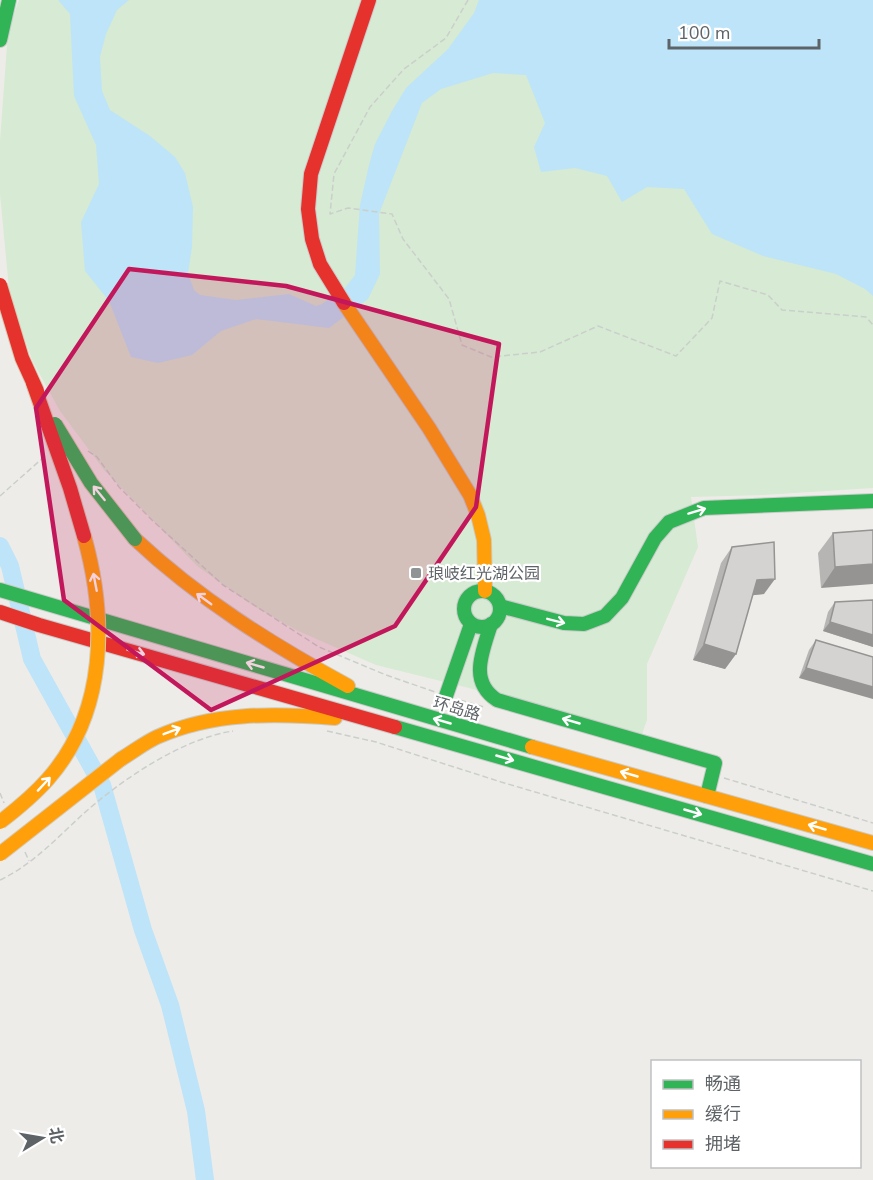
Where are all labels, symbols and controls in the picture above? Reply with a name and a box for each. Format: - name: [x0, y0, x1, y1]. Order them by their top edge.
- scale bar: [669, 12, 819, 50]
- text: 100 m: [678, 21, 730, 45]
- one-way arrow: [92, 485, 105, 501]
- one-way arrow: [687, 505, 706, 516]
- place label: 琅岐红光湖公园: [428, 563, 540, 585]
- marker: 琅岐红光湖公园: [409, 566, 423, 580]
- one-way arrow: [89, 573, 100, 593]
- one-way arrow: [196, 593, 212, 605]
- one-way arrow: [546, 616, 565, 628]
- one-way arrow: [126, 647, 145, 659]
- one-way arrow: [246, 659, 265, 670]
- street label: 环岛路: [431, 692, 483, 726]
- one-way arrow: [433, 714, 452, 726]
- one-way arrow: [562, 715, 581, 726]
- one-way arrow: [162, 725, 181, 736]
- one-way arrow: [495, 753, 514, 764]
- one-way arrow: [620, 768, 639, 779]
- one-way arrow: [37, 777, 51, 792]
- one-way arrow: [683, 807, 702, 818]
- one-way arrow: [808, 821, 827, 833]
- legend: [651, 1060, 861, 1168]
- text: 畅通: [705, 1072, 741, 1096]
- text: 缓行: [705, 1102, 741, 1126]
- north arrow: [12, 1108, 72, 1168]
- text: 北: [43, 1125, 68, 1145]
- text: 拥堵: [705, 1132, 741, 1156]

